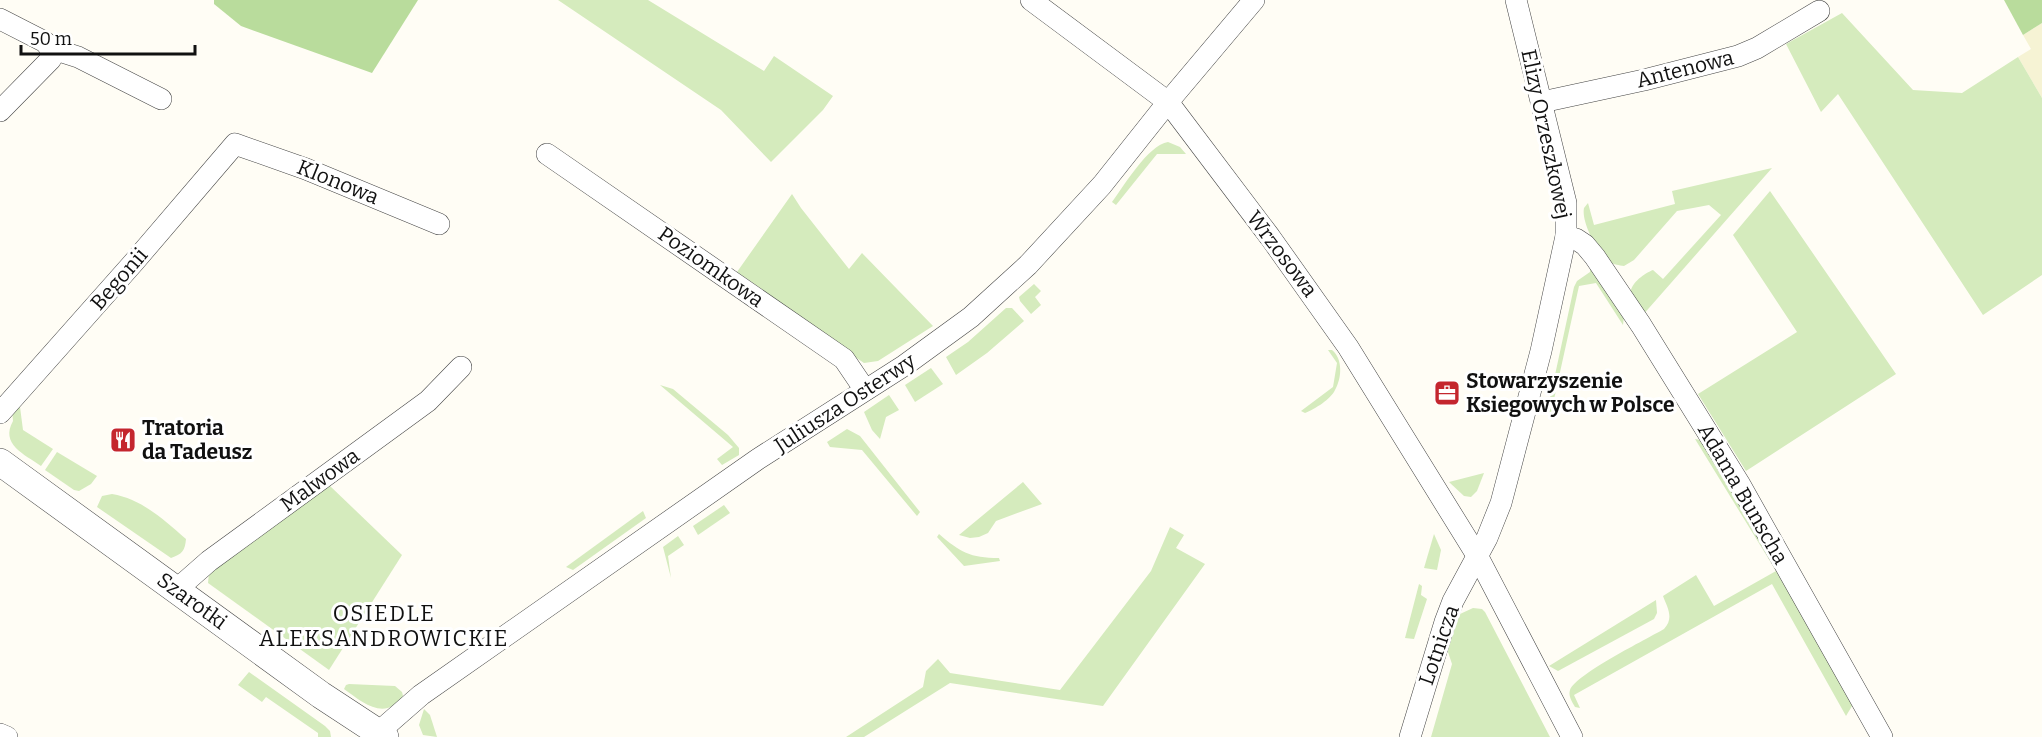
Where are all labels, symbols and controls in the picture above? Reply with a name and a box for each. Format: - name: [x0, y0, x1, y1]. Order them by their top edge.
- scale bar: [21, 18, 195, 56]
- text: 50 m: [30, 28, 72, 50]
- street label: Antenowa: [1634, 44, 1737, 94]
- street label: Elizy Orzeszkowej: [1515, 47, 1577, 221]
- street label: Klonowa: [293, 154, 383, 210]
- street label: Wrzosowa: [1241, 206, 1323, 303]
- street label: Poziomkowa: [653, 221, 769, 313]
- street label: Begonii: [85, 242, 153, 316]
- street label: Juliusza Osterwy: [769, 347, 921, 459]
- place label: Stowarzyszenie Ksiegowych w Polsce: [1466, 368, 1674, 418]
- office icon: Stowarzyszenie Ksiegowych w Polsce: [1432, 378, 1462, 408]
- place label: Tratoria da Tadeusz: [142, 415, 252, 465]
- street label: Adama Bunscha: [1692, 419, 1794, 569]
- restaurant icon: Tratoria da Tadeusz: [108, 425, 138, 455]
- street label: Malwowa: [275, 442, 365, 517]
- street label: Szarotki: [152, 567, 232, 635]
- district label: OSIEDLE ALEKSANDROWICKIE: [259, 600, 509, 652]
- street label: Lotnicza: [1413, 601, 1465, 688]

